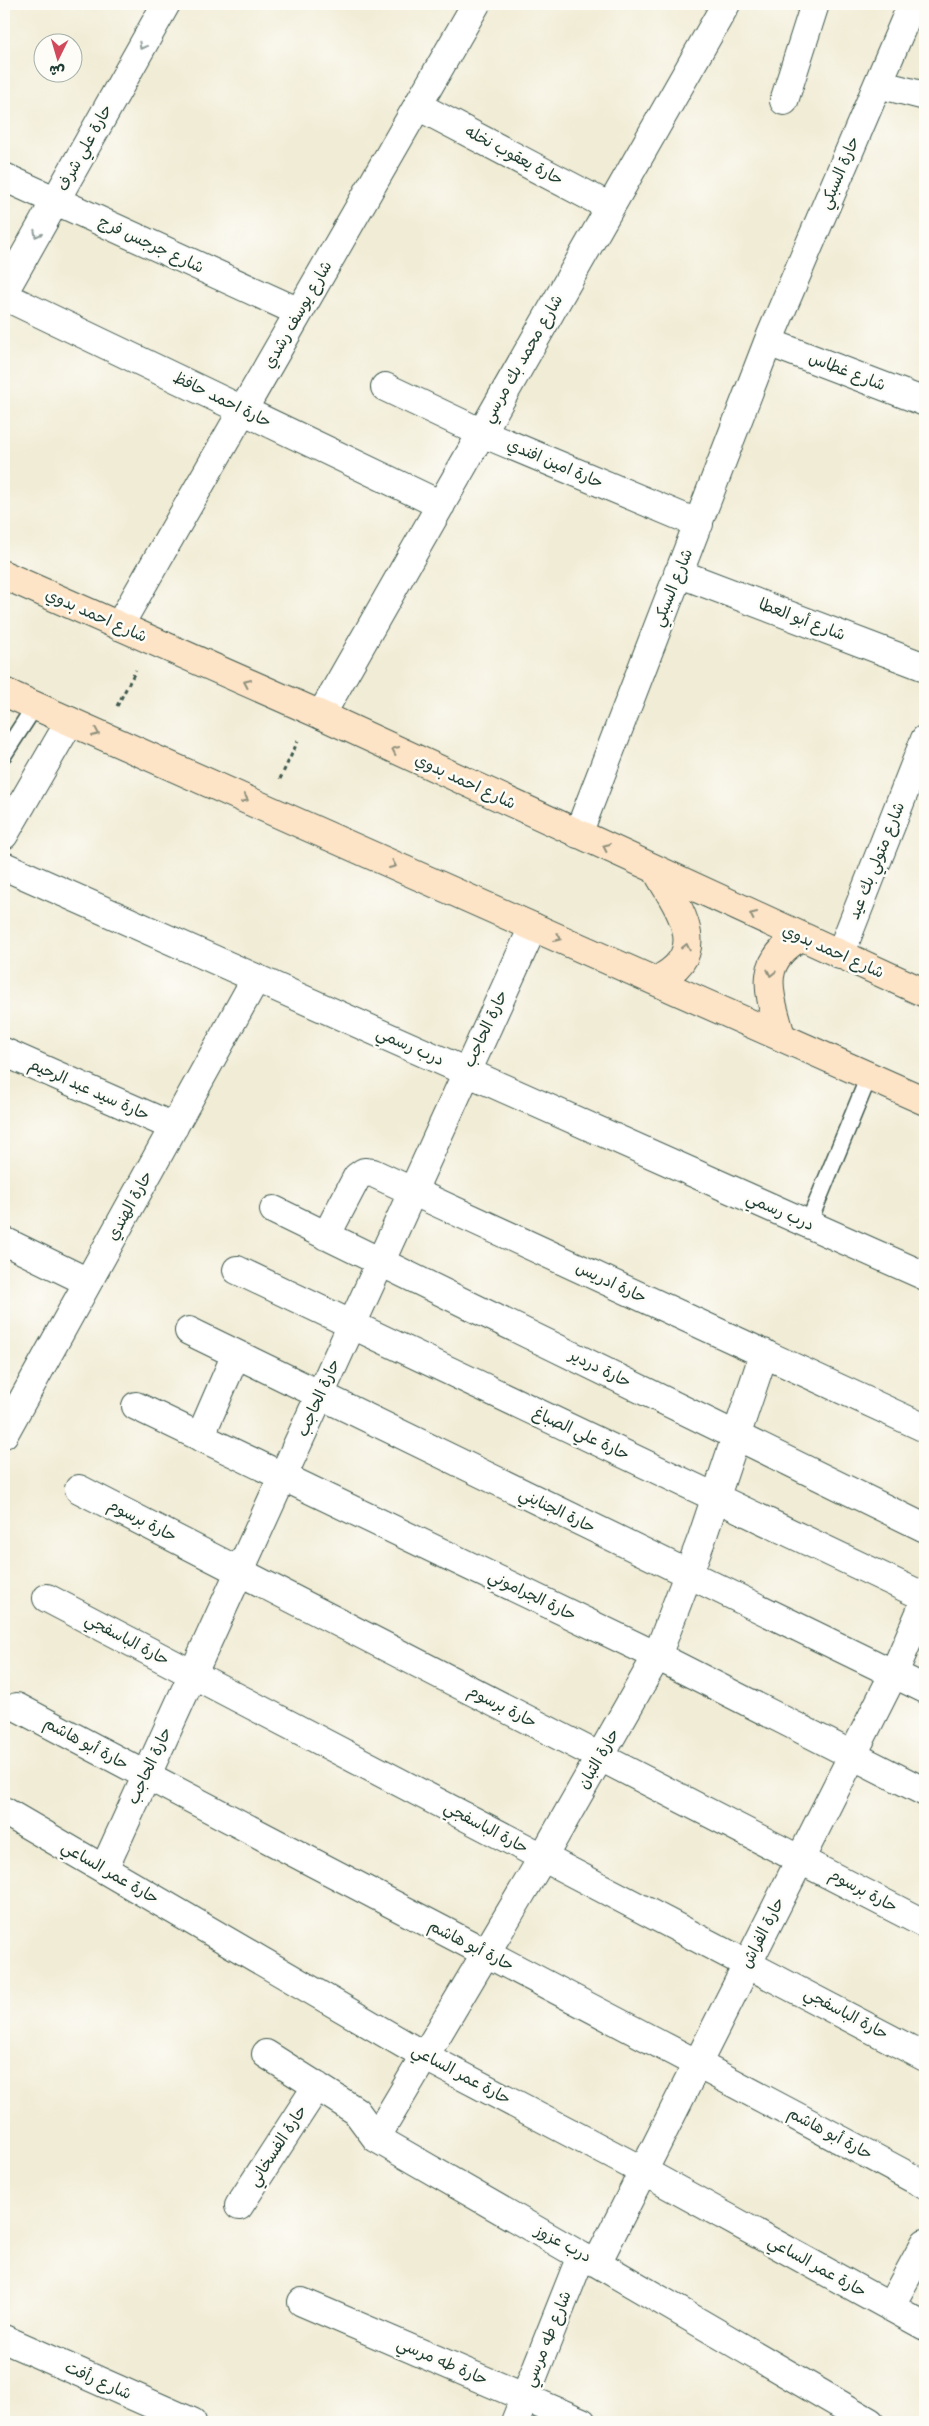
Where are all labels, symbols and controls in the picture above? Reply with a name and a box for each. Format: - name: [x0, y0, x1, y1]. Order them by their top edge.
- north arrow: [32, 32, 82, 82]
- one-way arrow: [139, 41, 149, 50]
- text: ش: [48, 61, 65, 80]
- street label: حارة علي شرف: [53, 101, 120, 197]
- street label: حارة يعقوب نخله: [462, 122, 566, 190]
- street label: حارة السبكي: [816, 134, 867, 214]
- street label: شارع جرجس فرج: [95, 212, 207, 279]
- one-way arrow: [33, 229, 43, 238]
- street label: شارع يوسف رشدي: [260, 258, 337, 373]
- street label: شارع محمد بك مرسي: [479, 292, 571, 428]
- street label: شارع غطاس: [806, 349, 888, 396]
- street label: حارة احمد حافظ: [170, 368, 274, 432]
- street label: حارة امين افندي: [504, 435, 606, 494]
- street label: شارع السبكي: [649, 546, 701, 631]
- street label: شارع احمد بدوي: [42, 585, 150, 648]
- street label: شارع أبو العطا: [756, 595, 848, 646]
- one-way arrow: [243, 678, 252, 689]
- one-way arrow: [91, 727, 100, 737]
- one-way arrow: [391, 745, 400, 756]
- street label: شارع احمد بدوي: [411, 750, 518, 815]
- one-way arrow: [240, 793, 249, 804]
- street label: شارع متولي بك عيد: [845, 800, 913, 924]
- one-way arrow: [602, 843, 611, 853]
- one-way arrow: [388, 858, 397, 869]
- one-way arrow: [749, 911, 758, 922]
- street label: شارع احمد بدوي: [779, 921, 887, 984]
- one-way arrow: [553, 931, 562, 942]
- one-way arrow: [680, 942, 691, 951]
- one-way arrow: [766, 968, 777, 977]
- street label: حارة الحاجب: [460, 987, 512, 1071]
- street label: درب رسمي: [372, 1024, 447, 1074]
- street label: حارة سيد عبد الرحيم: [25, 1055, 152, 1127]
- street label: حارة الهندي: [103, 1168, 158, 1244]
- street label: درب رسمي: [742, 1189, 817, 1239]
- street label: حارة ادريس: [573, 1258, 649, 1308]
- street label: حارة دردير: [564, 1345, 634, 1392]
- street label: حارة الحاجب: [293, 1356, 345, 1440]
- street label: حارة علي الصباغ: [528, 1403, 632, 1468]
- street label: حارة الجنايني: [514, 1484, 598, 1541]
- street label: حارة برسوم: [103, 1496, 180, 1548]
- street label: حارة الجراموني: [483, 1567, 579, 1629]
- street label: حارة الباسفجي: [80, 1610, 172, 1674]
- street label: حارة برسوم: [463, 1682, 540, 1734]
- street label: حارة أبو هاشم: [39, 1714, 132, 1776]
- street label: حارة الحاجب: [124, 1724, 176, 1808]
- street label: حارة التبان: [574, 1725, 624, 1793]
- street label: حارة الباسفجي: [439, 1798, 531, 1862]
- street label: حارة عمر الساعي: [56, 1837, 162, 1912]
- street label: حارة برسوم: [825, 1865, 900, 1919]
- street label: حارة الفراش: [737, 1894, 789, 1972]
- street label: حارة أبو هاشم: [424, 1916, 517, 1977]
- street label: حارة الباسفجي: [799, 1984, 891, 2048]
- street label: حارة عمر الساعي: [406, 2041, 514, 2113]
- street label: حارة الفسخاني: [245, 2102, 315, 2192]
- street label: حارة أبو هاشم: [783, 2104, 876, 2166]
- street label: درب عزوز: [530, 2220, 594, 2267]
- street label: حارة عمر الساعي: [763, 2232, 869, 2305]
- street label: شارع طه مرسي: [520, 2288, 580, 2391]
- street label: حارة طه مرسي: [392, 2334, 490, 2393]
- street label: شارع رأفت: [61, 2358, 134, 2405]

